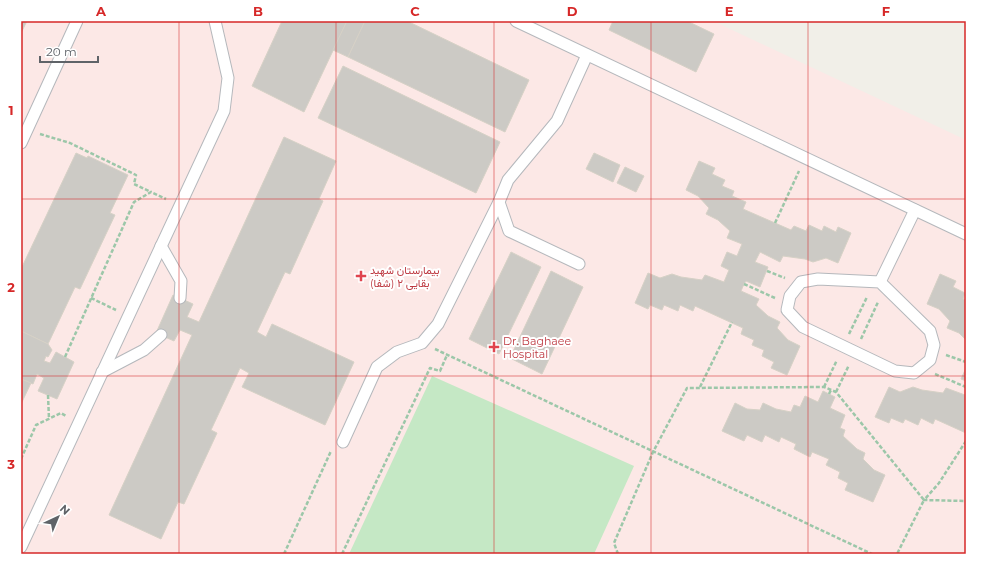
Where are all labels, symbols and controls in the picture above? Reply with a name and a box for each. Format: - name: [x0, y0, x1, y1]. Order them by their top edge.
- text: A: [95, 3, 107, 19]
- text: B: [253, 3, 263, 19]
- text: C: [410, 3, 420, 19]
- text: D: [567, 3, 578, 19]
- text: E: [725, 3, 734, 19]
- text: F: [882, 3, 890, 19]
- scale bar: [40, 38, 98, 64]
- text: 20 m: [46, 44, 77, 59]
- text: 1: [8, 102, 14, 118]
- place label: بیمارستان شهید بقایی ۲ (شفا): [370, 263, 439, 290]
- marker: بیمارستان شهید بقایی ۲ (شفا): [355, 270, 367, 282]
- text: 2: [7, 279, 15, 295]
- place label: Dr. Baghaee Hospital: [503, 334, 571, 361]
- marker: Dr. Baghaee Hospital: [488, 341, 500, 353]
- text: 3: [6, 456, 15, 472]
- north arrow: [38, 497, 78, 537]
- text: N: [57, 502, 73, 518]

